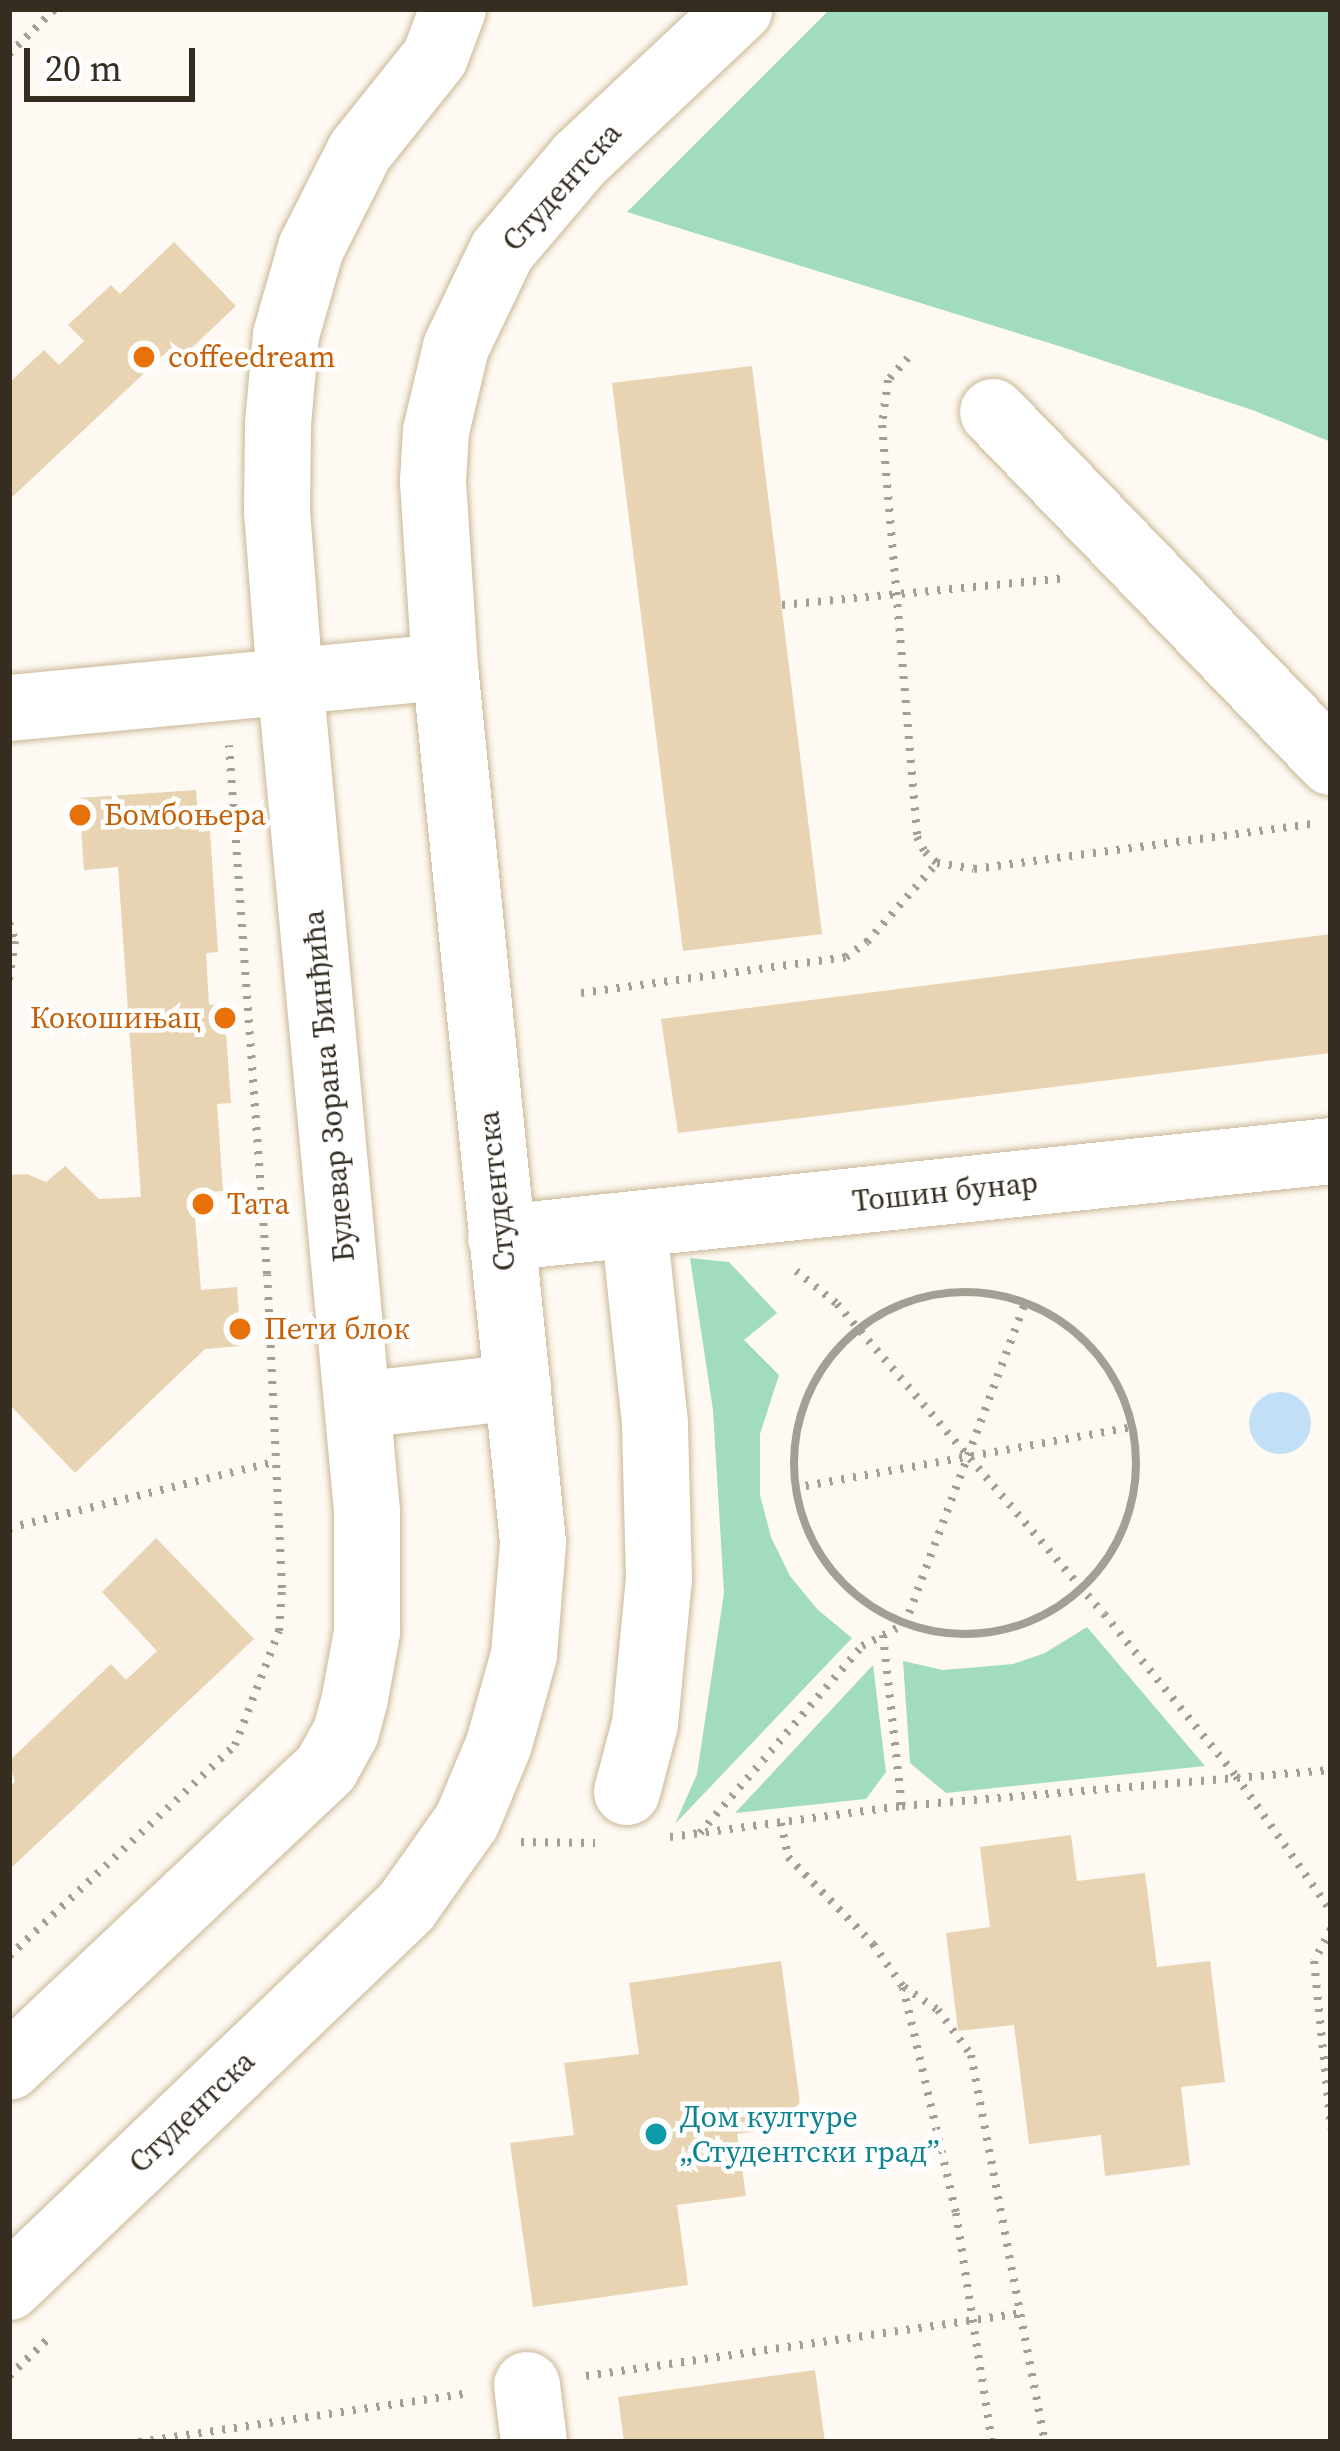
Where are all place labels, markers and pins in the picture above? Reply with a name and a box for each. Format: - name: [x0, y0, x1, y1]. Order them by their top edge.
- place label: coffeedream: [168, 339, 336, 375]
- marker: coffeedream: [131, 344, 157, 370]
- place label: Бомбоњера: [104, 797, 266, 833]
- marker: Бомбоњера: [67, 802, 93, 828]
- place label: Кокошињац: [30, 1000, 201, 1036]
- marker: Кокошињац: [212, 1005, 238, 1031]
- place label: Тата: [227, 1186, 290, 1222]
- marker: Тата: [190, 1191, 216, 1217]
- place label: Пети блок: [264, 1311, 410, 1347]
- marker: Пети блок: [227, 1316, 253, 1342]
- place label: Дом културе „Студентски град”: [680, 2099, 940, 2170]
- marker: Дом културе „Студентски град”: [643, 2121, 669, 2147]

